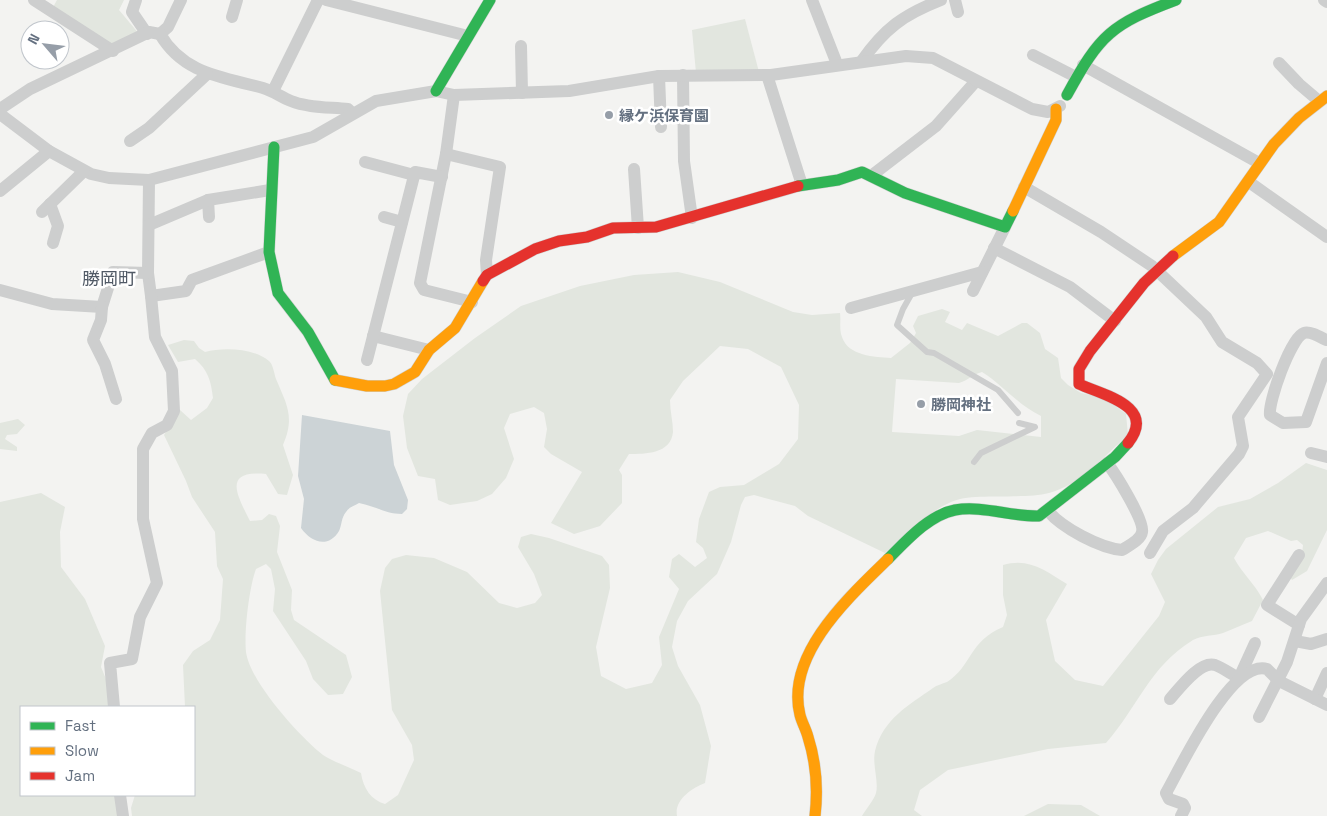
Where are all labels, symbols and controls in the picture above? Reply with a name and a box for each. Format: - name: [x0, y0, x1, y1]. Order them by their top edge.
- north arrow: [20, 20, 70, 70]
- text: N: [23, 31, 44, 47]
- place label: 縁ケ浜保育園: [619, 106, 709, 125]
- marker: 縁ケ浜保育園: [603, 109, 615, 121]
- district label: 勝岡町: [82, 267, 136, 290]
- place label: 勝岡神社: [931, 395, 991, 414]
- marker: 勝岡神社: [915, 398, 927, 410]
- legend: [20, 706, 195, 796]
- text: Fast: [65, 716, 96, 735]
- text: Slow: [65, 741, 99, 760]
- text: Jam: [65, 766, 95, 785]

